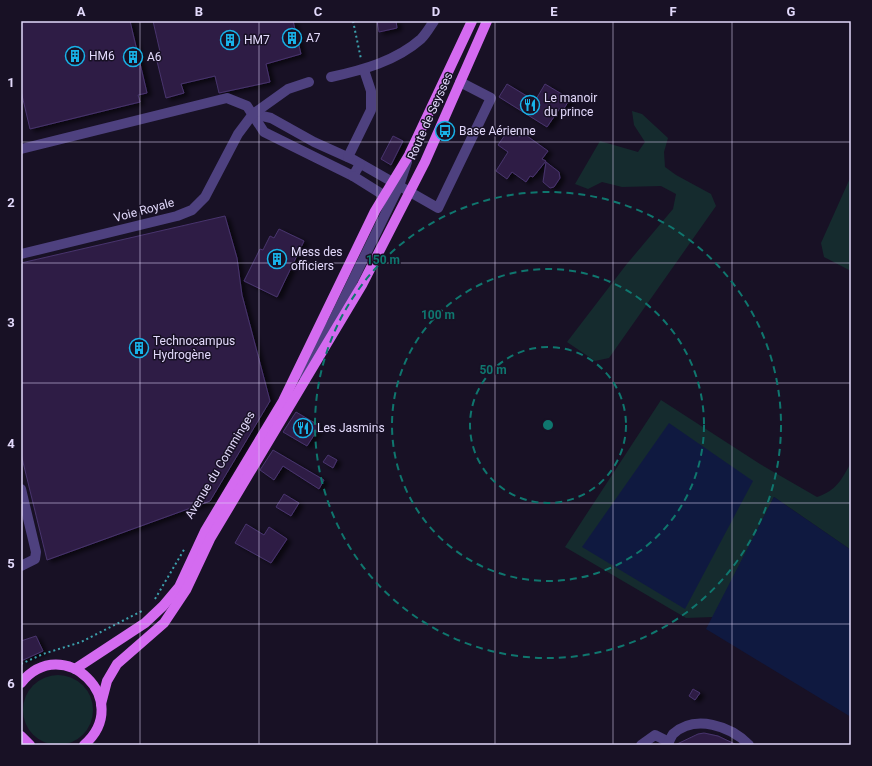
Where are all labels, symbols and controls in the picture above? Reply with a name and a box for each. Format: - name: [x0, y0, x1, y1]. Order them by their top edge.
- text: A: [77, 4, 86, 19]
- text: B: [195, 4, 203, 19]
- text: C: [314, 4, 323, 19]
- text: D: [432, 4, 440, 19]
- text: E: [550, 4, 558, 19]
- text: F: [669, 4, 677, 19]
- text: G: [787, 4, 796, 19]
- building icon: A7: [281, 27, 303, 49]
- building icon: HM7: [219, 29, 241, 51]
- place label: A7: [306, 31, 321, 45]
- place label: HM7: [244, 33, 270, 47]
- building icon: HM6: [64, 45, 86, 67]
- building icon: A6: [122, 46, 144, 68]
- place label: HM6: [89, 49, 115, 63]
- place label: A6: [147, 50, 162, 64]
- street label: Route de Seysses: [404, 70, 456, 162]
- text: 1: [7, 75, 15, 90]
- place label: Le manoir du prince: [544, 91, 597, 119]
- restaurant icon: Le manoir du prince: [519, 94, 541, 116]
- bus stop icon: Base Aérienne: [434, 120, 456, 142]
- place label: Base Aérienne: [459, 124, 536, 138]
- text: 2: [7, 195, 15, 210]
- street label: Voie Royale: [112, 195, 176, 225]
- place label: Mess des officiers: [291, 245, 343, 273]
- building icon: Mess des officiers: [266, 248, 288, 270]
- text: 150 m: [366, 253, 400, 267]
- text: 100 m: [421, 308, 455, 322]
- text: 3: [7, 315, 15, 330]
- place label: Technocampus Hydrogène: [153, 334, 235, 362]
- building icon: Technocampus Hydrogène: [128, 337, 150, 359]
- text: 50 m: [479, 363, 507, 377]
- street label: Avenue du Comminges: [182, 409, 258, 521]
- restaurant icon: Les Jasmins: [292, 417, 314, 439]
- centre of rings: [541, 418, 555, 432]
- place label: Les Jasmins: [317, 421, 385, 435]
- text: 4: [7, 436, 15, 451]
- text: 5: [7, 556, 15, 571]
- text: 6: [7, 676, 15, 691]

